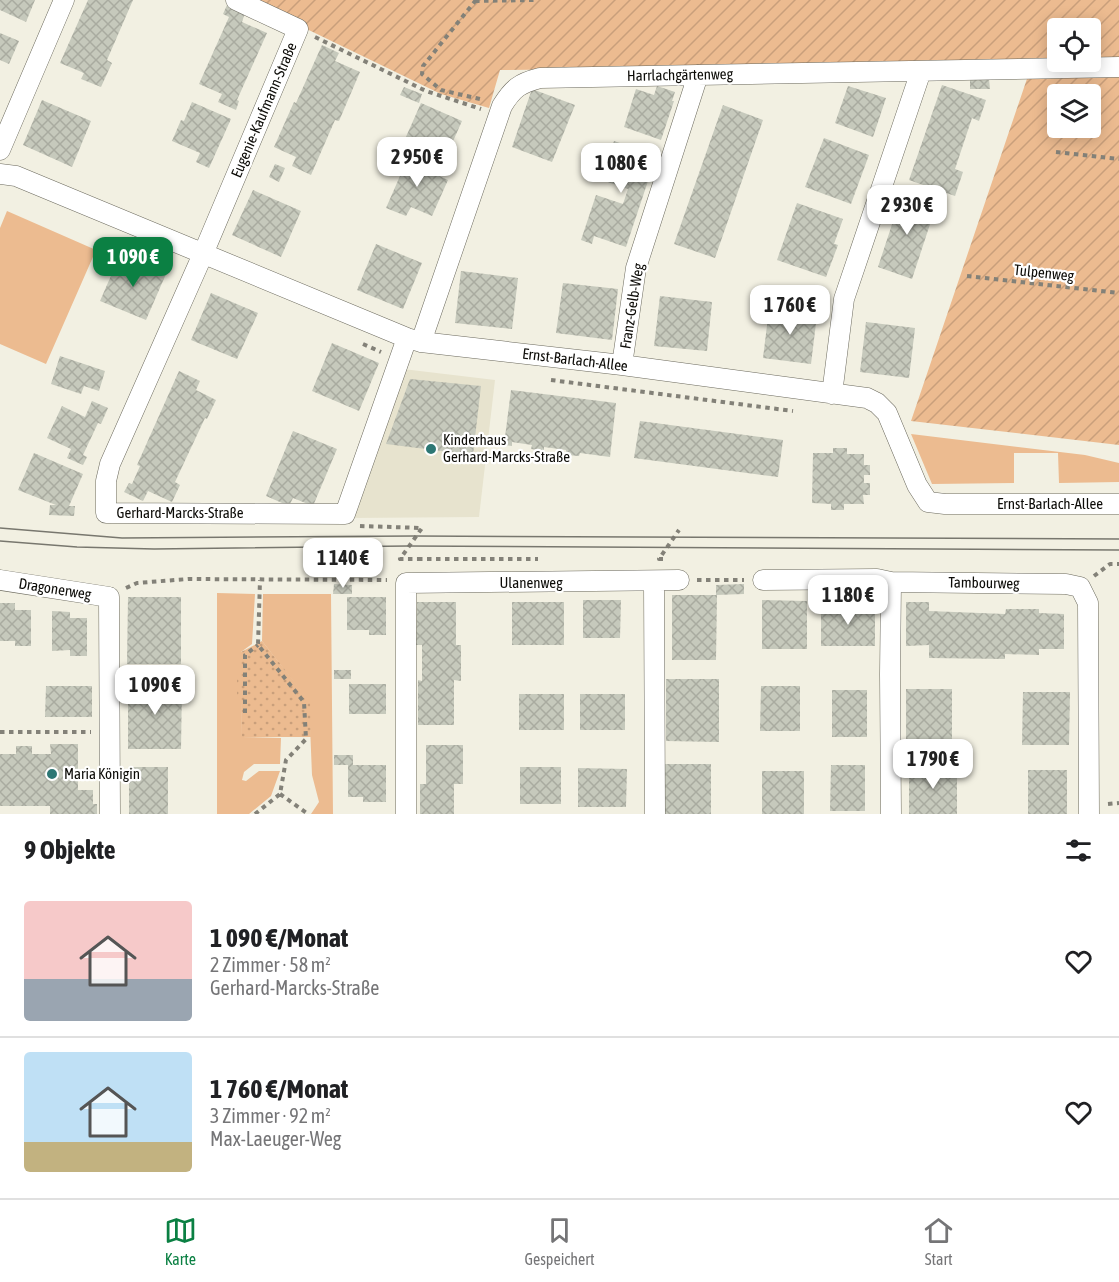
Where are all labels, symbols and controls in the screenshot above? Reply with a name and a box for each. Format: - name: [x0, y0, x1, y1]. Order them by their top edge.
- map controls: [1047, 18, 1101, 138]
- button: locate: [1047, 18, 1101, 72]
- street label: Eugenie-Kaufmann-Straße: [227, 40, 300, 180]
- street label: Harrlachgärtenweg: [627, 65, 734, 84]
- button: layers: [1047, 84, 1101, 138]
- pin: 2 950 €: [362, 137, 472, 188]
- pin: 1 080 €: [566, 143, 676, 194]
- text: 2 950 €: [391, 145, 443, 168]
- text: 1 080 €: [595, 151, 647, 174]
- pin: 2 930 €: [852, 185, 962, 236]
- text: 2 930 €: [881, 193, 933, 216]
- pin: 1 090 €: [78, 237, 188, 288]
- text: 1 090 €: [107, 245, 159, 268]
- street label: Franz-Gelb-Weg: [616, 261, 647, 350]
- street label: Tulpenweg: [1013, 261, 1075, 284]
- pin: 1 760 €: [735, 285, 845, 336]
- text: 1 760 €: [764, 293, 816, 316]
- street label: Ernst-Barlach-Allee: [521, 345, 629, 374]
- place label: Kinderhaus Gerhard-Marcks-Straße: [443, 431, 570, 465]
- marker: Kinderhaus Gerhard-Marcks-Straße: [424, 442, 438, 456]
- street label: Ernst-Barlach-Allee: [997, 495, 1103, 512]
- street label: Gerhard-Marcks-Straße: [117, 504, 244, 521]
- pin: 1 140 €: [288, 538, 398, 589]
- text: 1 140 €: [317, 546, 369, 569]
- street label: Tambourweg: [948, 573, 1020, 592]
- street label: Dragonerweg: [18, 574, 93, 603]
- street label: Ulanenweg: [499, 574, 563, 591]
- pin: 1 180 €: [793, 575, 903, 626]
- text: 1 180 €: [822, 583, 874, 606]
- pin: 1 090 €: [100, 665, 210, 716]
- text: 1 090 €: [129, 673, 181, 696]
- pin: 1 790 €: [878, 739, 988, 790]
- text: 1 790 €: [907, 747, 959, 770]
- place label: Maria Königin: [64, 765, 140, 782]
- marker: Maria Königin: [45, 767, 59, 781]
- icon: filters: [1062, 834, 1095, 867]
- text: 9 Objekte: [24, 835, 116, 865]
- text: 1 090 €/Monat: [210, 923, 348, 953]
- icon: home: [72, 925, 144, 997]
- icon: heart: [1062, 945, 1095, 978]
- text: 2 Zimmer · 58 m²: [210, 953, 331, 976]
- text: Gerhard-Marcks-Straße: [210, 976, 379, 999]
- text: 1 760 €/Monat: [210, 1074, 348, 1104]
- icon: home: [72, 1076, 144, 1148]
- icon: heart: [1062, 1096, 1095, 1129]
- text: 3 Zimmer · 92 m²: [210, 1104, 331, 1127]
- text: Max-Laeuger-Weg: [210, 1127, 341, 1150]
- tab: Karte: [164, 1214, 197, 1268]
- tab: Gespeichert: [524, 1214, 595, 1268]
- tab: Start: [922, 1214, 955, 1268]

